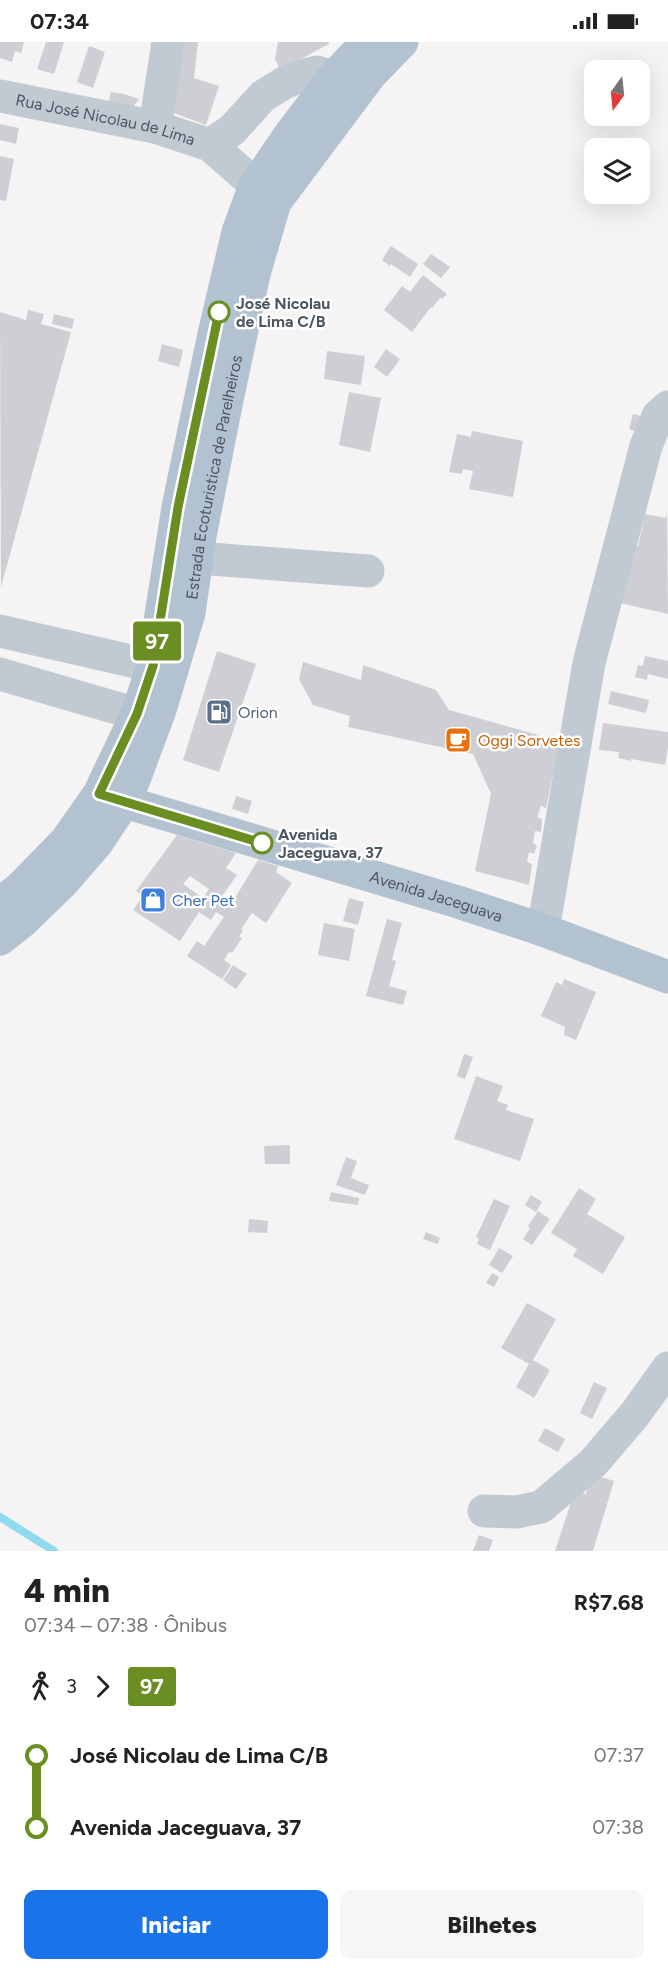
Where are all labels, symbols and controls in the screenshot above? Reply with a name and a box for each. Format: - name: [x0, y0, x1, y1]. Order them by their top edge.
- text: 07:34: [30, 8, 89, 35]
- north arrow: [584, 60, 650, 126]
- map controls: [584, 60, 650, 204]
- street label: Rua José Nicolau de Lima: [14, 90, 197, 149]
- button: layers: [584, 138, 650, 204]
- place label: José Nicolau de Lima C/B: [236, 294, 330, 331]
- marker: José Nicolau de Lima C/B: [208, 301, 230, 323]
- street label: Estrada Ecoturistica de Parelheiros: [182, 353, 246, 601]
- line badge: 97: [130, 622, 184, 660]
- text: 97: [145, 629, 169, 654]
- fuel station icon: Orion: [204, 697, 234, 727]
- place label: Orion: [238, 703, 278, 722]
- cafe icon: Oggi Sorvetes: [443, 725, 473, 755]
- place label: Oggi Sorvetes: [478, 731, 580, 750]
- place label: Avenida Jaceguava, 37: [278, 825, 383, 862]
- marker: Avenida Jaceguava, 37: [251, 832, 273, 854]
- street label: Avenida Jaceguava: [367, 867, 505, 926]
- shop icon: Cher Pet: [138, 885, 168, 915]
- place label: Cher Pet: [172, 891, 234, 910]
- text: 4 min: [24, 1571, 110, 1610]
- text: R$7.68: [574, 1589, 644, 1616]
- text: 07:34 – 07:38 · Ônibus: [24, 1613, 227, 1637]
- icon: walk: [24, 1670, 57, 1703]
- icon: forward: [86, 1670, 119, 1703]
- text: 3: [66, 1674, 77, 1698]
- text: 97: [140, 1674, 164, 1699]
- text: José Nicolau de Lima C/B: [70, 1742, 328, 1769]
- text: 07:37: [594, 1743, 644, 1767]
- text: Avenida Jaceguava, 37: [70, 1814, 301, 1841]
- text: 07:38: [592, 1815, 644, 1839]
- button: Iniciar: [24, 1890, 328, 1959]
- button: Bilhetes: [340, 1890, 644, 1959]

